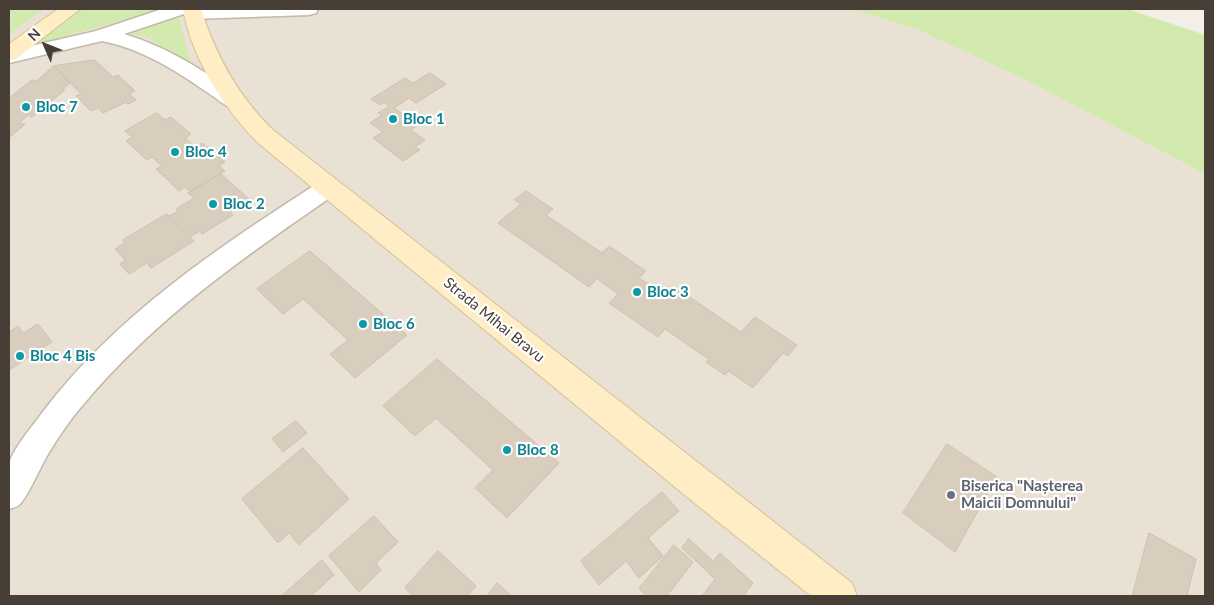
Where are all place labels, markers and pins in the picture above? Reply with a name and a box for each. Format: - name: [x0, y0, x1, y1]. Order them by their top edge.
- place label: Bloc 7: [36, 98, 78, 116]
- marker: Bloc 7: [20, 101, 32, 113]
- place label: Bloc 1: [403, 110, 445, 128]
- marker: Bloc 1: [387, 113, 399, 125]
- place label: Bloc 4: [185, 143, 227, 161]
- marker: Bloc 4: [169, 146, 181, 158]
- place label: Bloc 2: [223, 195, 265, 213]
- marker: Bloc 2: [207, 198, 219, 210]
- place label: Bloc 3: [647, 283, 689, 301]
- marker: Bloc 3: [631, 286, 643, 298]
- place label: Bloc 6: [373, 315, 415, 333]
- marker: Bloc 6: [357, 318, 369, 330]
- place label: Bloc 4 Bis: [30, 347, 95, 365]
- marker: Bloc 4 Bis: [14, 350, 26, 362]
- place label: Bloc 8: [517, 441, 559, 459]
- marker: Bloc 8: [501, 444, 513, 456]
- place label: Biserica "Nașterea Maicii Domnului": [961, 477, 1083, 512]
- marker: Biserica "Nașterea Maicii Domnului": [945, 489, 957, 501]

